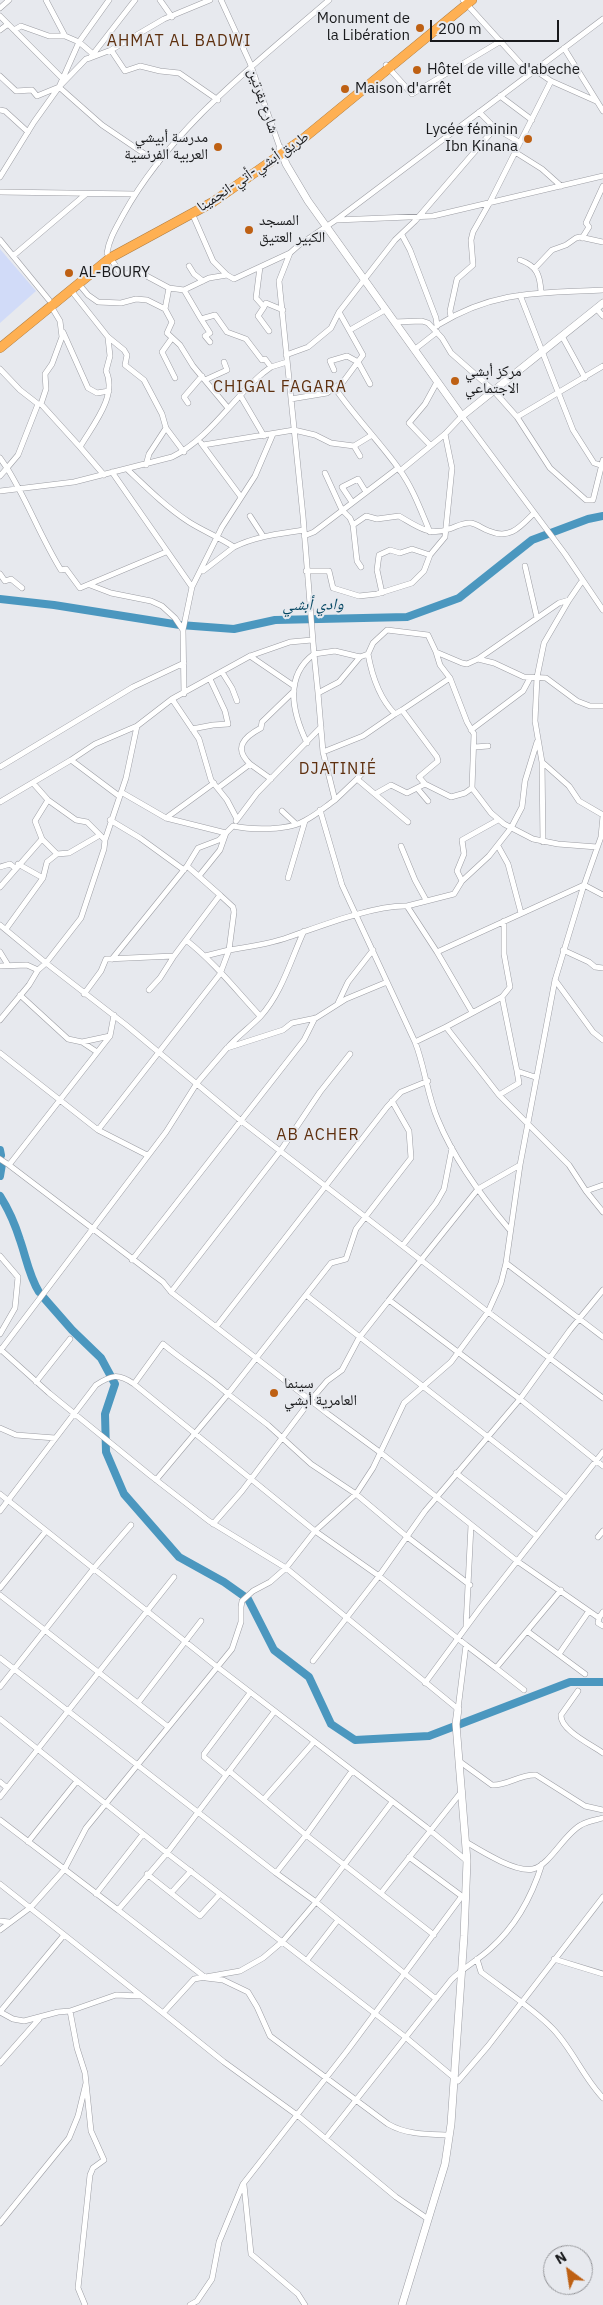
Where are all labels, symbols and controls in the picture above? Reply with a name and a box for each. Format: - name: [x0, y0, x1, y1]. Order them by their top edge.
- place label: Monument de la Libération: [317, 10, 410, 45]
- scale bar: [433, 10, 562, 42]
- text: 200 m: [438, 19, 482, 38]
- marker: Monument de la Libération: [414, 22, 426, 34]
- district label: AHMAT AL BADWI: [105, 31, 253, 51]
- place label: Hôtel de ville d'abeche: [427, 61, 580, 79]
- marker: Hôtel de ville d'abeche: [411, 64, 423, 76]
- street label: شارع بقرتين: [244, 66, 282, 136]
- place label: Maison d'arrêt: [355, 80, 451, 98]
- marker: Maison d'arrêt: [339, 83, 351, 95]
- place label: Lycée féminin Ibn Kinana: [426, 121, 518, 156]
- street label: طريق أبشي-أتي-انجمينا: [194, 128, 312, 216]
- place label: مدرسة أبيشي العربية الفرنسية: [124, 129, 208, 164]
- marker: Lycée féminin Ibn Kinana: [522, 133, 534, 145]
- marker: مدرسة أبيشي العربية الفرنسية: [212, 141, 224, 153]
- place label: المسجد الكبير العتيق: [259, 212, 325, 247]
- marker: المسجد الكبير العتيق: [243, 224, 255, 236]
- place label: AL-BOURY: [79, 264, 150, 282]
- marker: AL-BOURY: [63, 267, 75, 279]
- place label: مركز أبشي الاجتماعي: [465, 363, 522, 398]
- marker: مركز أبشي الاجتماعي: [449, 375, 461, 387]
- district label: CHIGAL FAGARA: [211, 377, 349, 397]
- water label: وادي أبشي: [282, 595, 344, 615]
- district label: DJATINIÉ: [298, 759, 378, 779]
- district label: AB ACHER: [275, 1125, 361, 1145]
- place label: سينما العامرية أبشي: [284, 1375, 357, 1410]
- marker: سينما العامرية أبشي: [268, 1387, 280, 1399]
- north arrow: [543, 2245, 593, 2295]
- text: N: [552, 2248, 570, 2268]

